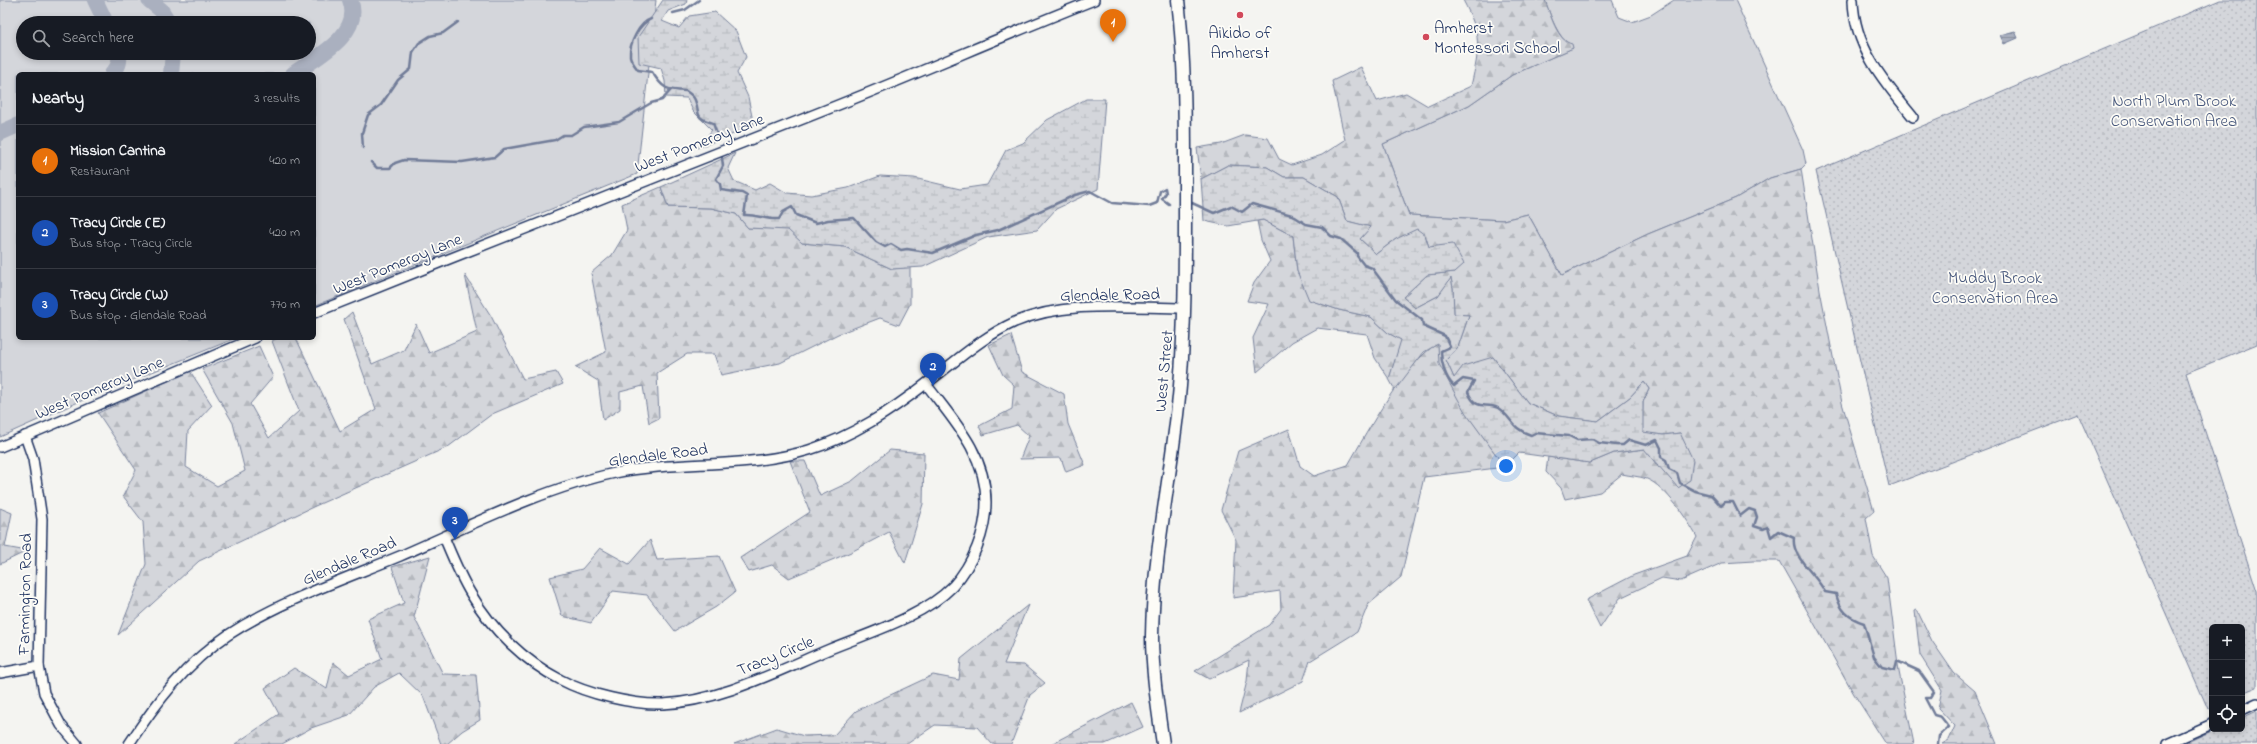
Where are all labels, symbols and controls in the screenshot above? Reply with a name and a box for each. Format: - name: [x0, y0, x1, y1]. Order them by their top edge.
- pin: 1: [1100, 9, 1126, 42]
- marker: Aikido of Amherst: [1235, 10, 1245, 20]
- search box: [16, 16, 316, 60]
- place label: Amherst Montessori School: [1434, 16, 1560, 61]
- place label: Aikido of Amherst: [1208, 21, 1272, 66]
- icon: search: [30, 27, 52, 49]
- text: Search here: [62, 27, 134, 49]
- marker: Amherst Montessori School: [1421, 32, 1431, 42]
- text: Nearby: [32, 86, 84, 111]
- text: 3 results: [254, 89, 300, 108]
- park label: North Plum Brook Conservation Area: [2111, 89, 2237, 134]
- street label: West Pomeroy Lane: [631, 107, 769, 181]
- text: Mission Cantina: [70, 140, 166, 162]
- text: 1: [43, 151, 47, 170]
- text: 420 m: [269, 151, 300, 170]
- text: Restaurant: [70, 162, 130, 181]
- text: Tracy Circle (E): [70, 212, 165, 234]
- text: 2: [42, 223, 48, 242]
- text: 420 m: [269, 223, 300, 242]
- street label: West Pomeroy Lane: [329, 227, 467, 303]
- text: Bus stop · Tracy Circle: [70, 234, 192, 253]
- park label: Muddy Brook Conservation Area: [1932, 266, 2058, 311]
- street label: Glendale Road: [1060, 282, 1161, 309]
- text: Tracy Circle (W): [70, 284, 168, 306]
- text: 3: [42, 295, 48, 314]
- text: 770 m: [270, 295, 300, 314]
- text: Bus stop · Glendale Road: [70, 306, 207, 325]
- street label: West Street: [1148, 329, 1181, 413]
- street label: West Pomeroy Lane: [32, 350, 168, 428]
- pin: 2: [920, 353, 946, 386]
- street label: Glendale Road: [607, 437, 710, 474]
- your location: [1496, 456, 1516, 476]
- pin: 3: [442, 507, 468, 540]
- street label: Glendale Road: [299, 530, 401, 592]
- street label: Farmington Road: [12, 532, 41, 656]
- map controls: [2209, 624, 2245, 732]
- button: +: [2209, 624, 2245, 660]
- street label: Tracy Circle: [733, 629, 819, 684]
- button: −: [2209, 660, 2245, 696]
- button: locate: [2209, 696, 2245, 732]

